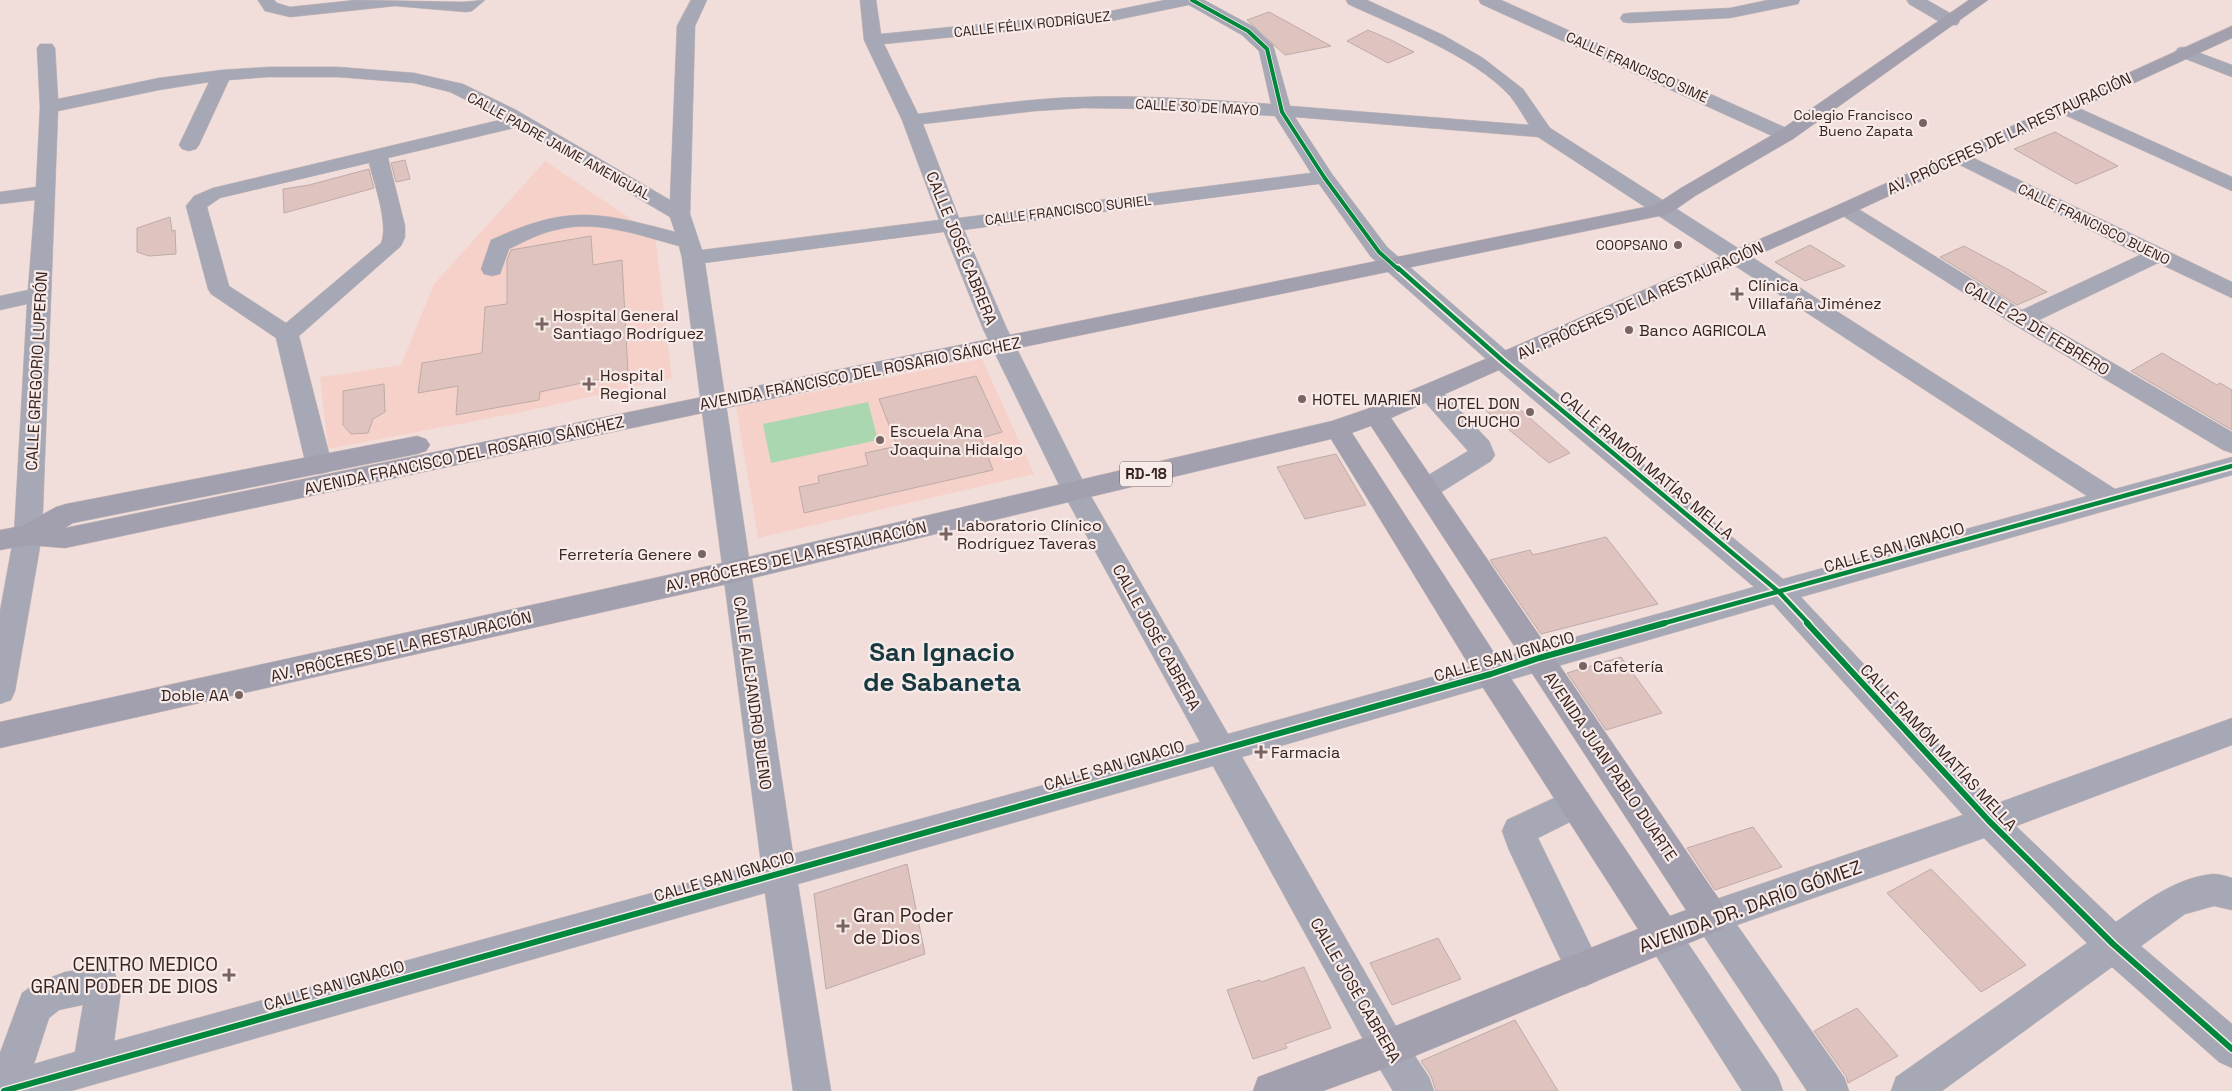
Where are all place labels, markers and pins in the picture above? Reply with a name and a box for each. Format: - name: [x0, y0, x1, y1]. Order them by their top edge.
- place label: Colegio Francisco Bueno Zapata: [1794, 106, 1913, 140]
- marker: Colegio Francisco Bueno Zapata: [1917, 117, 1929, 129]
- place label: COOPSANO: [1596, 236, 1668, 254]
- marker: COOPSANO: [1672, 239, 1684, 251]
- place label: Clínica Villafaña Jiménez: [1748, 275, 1882, 314]
- marker: Clínica Villafaña Jiménez: [1730, 287, 1744, 301]
- place label: Hospital General Santiago Rodríguez: [553, 305, 704, 344]
- marker: Hospital General Santiago Rodríguez: [535, 317, 549, 331]
- place label: Banco AGRICOLA: [1639, 320, 1766, 341]
- marker: Banco AGRICOLA: [1623, 324, 1635, 336]
- place label: Hospital Regional: [600, 365, 667, 404]
- marker: Hospital Regional: [582, 377, 596, 391]
- place label: HOTEL MARIEN: [1312, 389, 1421, 410]
- marker: HOTEL MARIEN: [1296, 393, 1308, 405]
- place label: HOTEL DON CHUCHO: [1437, 393, 1520, 432]
- marker: HOTEL DON CHUCHO: [1524, 406, 1536, 418]
- place label: Escuela Ana Joaquina Hidalgo: [890, 421, 1023, 460]
- marker: Escuela Ana Joaquina Hidalgo: [874, 434, 886, 446]
- place label: Laboratorio Clínico Rodríguez Taveras: [957, 515, 1102, 554]
- marker: Laboratorio Clínico Rodríguez Taveras: [939, 527, 953, 541]
- place label: Ferretería Genere: [559, 544, 692, 565]
- marker: Ferretería Genere: [696, 548, 708, 560]
- place label: Cafetería: [1593, 656, 1664, 677]
- marker: Cafetería: [1577, 660, 1589, 672]
- place label: Doble AA: [161, 685, 229, 706]
- marker: Doble AA: [233, 689, 245, 701]
- place label: Farmacia: [1271, 742, 1340, 763]
- marker: Farmacia: [1255, 746, 1267, 758]
- place label: Gran Poder de Dios: [853, 903, 953, 950]
- marker: Gran Poder de Dios: [837, 920, 849, 932]
- place label: CENTRO MEDICO GRAN PODER DE DIOS: [30, 952, 218, 999]
- marker: CENTRO MEDICO GRAN PODER DE DIOS: [222, 968, 236, 982]

